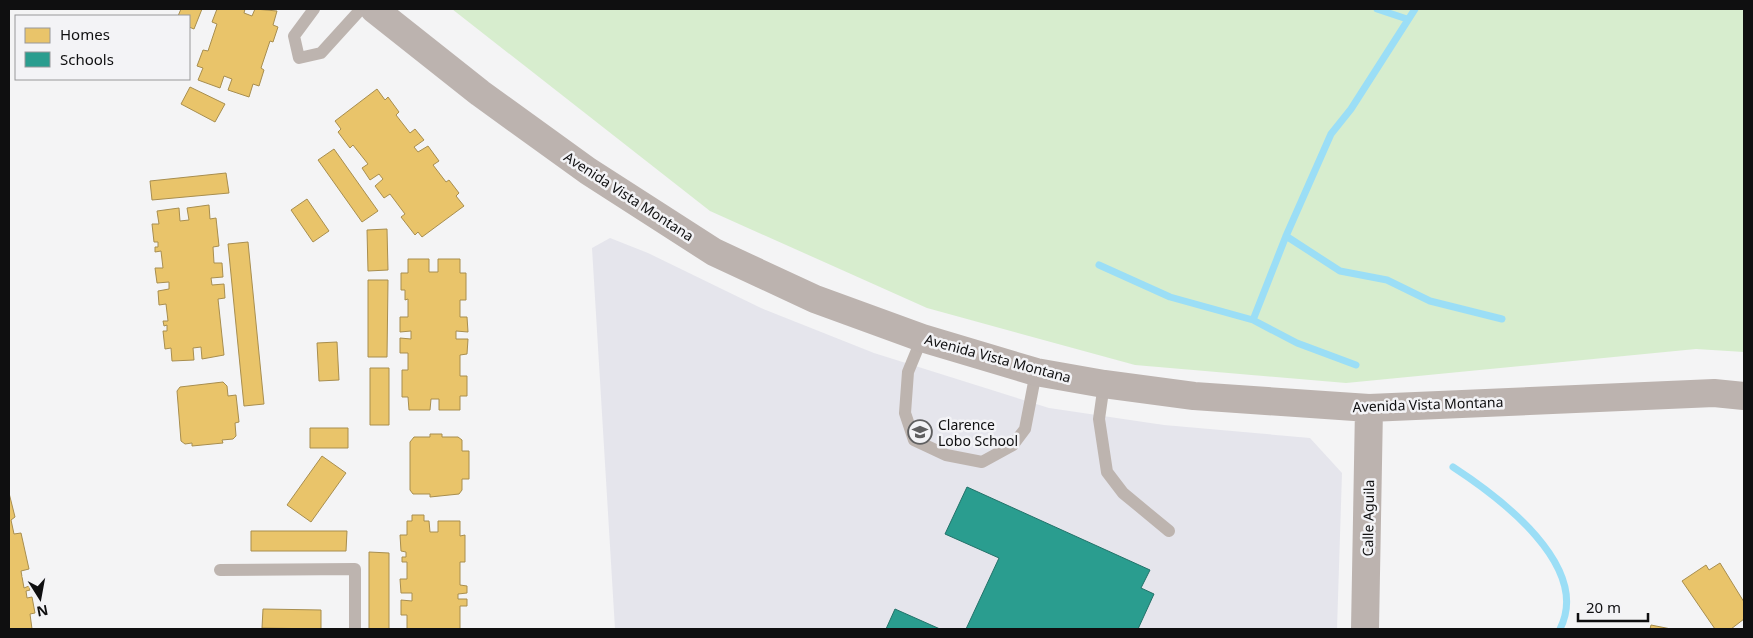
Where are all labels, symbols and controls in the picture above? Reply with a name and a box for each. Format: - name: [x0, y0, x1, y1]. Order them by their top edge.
- legend: [15, 15, 190, 80]
- text: Homes: [60, 24, 110, 44]
- text: Schools: [60, 49, 114, 69]
- street label: Avenida Vista Montana: [561, 147, 697, 245]
- street label: Avenida Vista Montana: [923, 329, 1073, 387]
- street label: Avenida Vista Montana: [1352, 392, 1504, 416]
- place label: Clarence Lobo School: [938, 415, 1018, 450]
- school or university icon: Clarence Lobo School: [907, 419, 933, 445]
- street label: Calle Aguila: [1358, 479, 1378, 557]
- north arrow: [15, 573, 65, 623]
- scale bar: [1578, 590, 1648, 622]
- text: 20 m: [1586, 597, 1621, 617]
- text: N: [35, 601, 50, 622]

